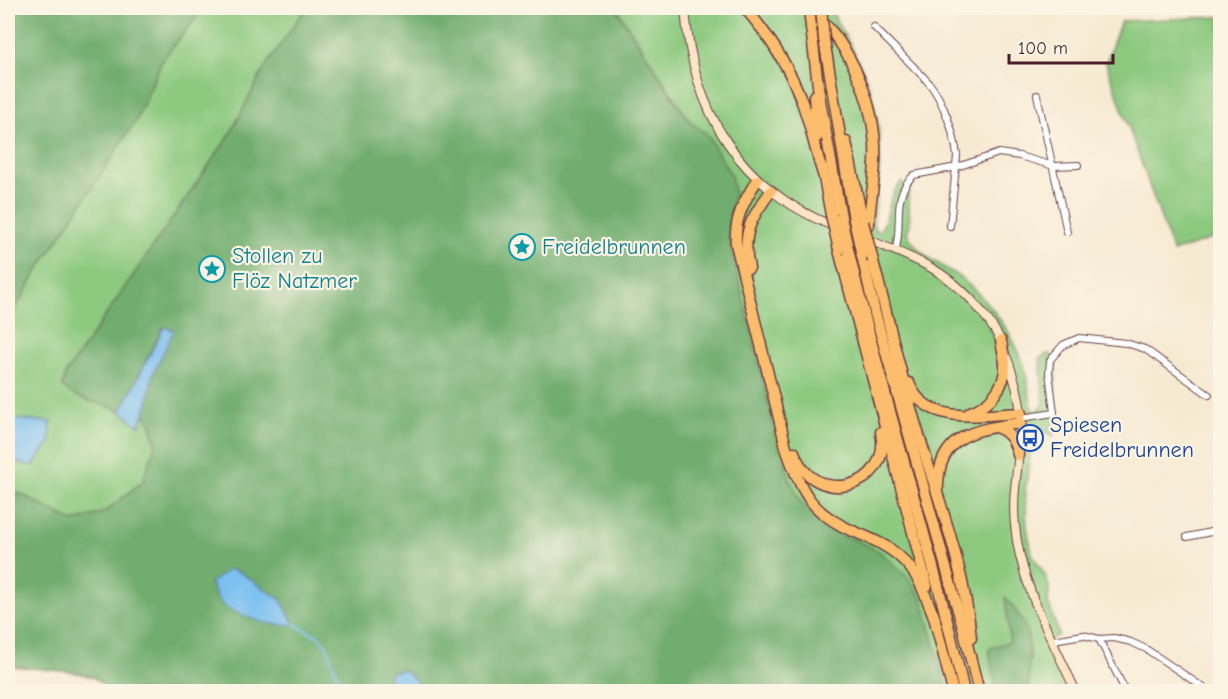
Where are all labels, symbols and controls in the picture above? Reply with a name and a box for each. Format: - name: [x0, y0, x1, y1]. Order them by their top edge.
- scale bar: [1009, 27, 1112, 65]
- text: 100 m: [1018, 38, 1068, 59]
- place icon: Freidelbrunnen: [507, 232, 537, 262]
- place label: Freidelbrunnen: [542, 234, 686, 260]
- place label: Stollen zu Flöz Natzmer: [232, 243, 357, 294]
- place icon: Stollen zu Flöz Natzmer: [197, 254, 227, 284]
- place label: Spiesen Freidelbrunnen: [1050, 412, 1194, 463]
- bus stop icon: Spiesen Freidelbrunnen: [1015, 423, 1045, 453]

